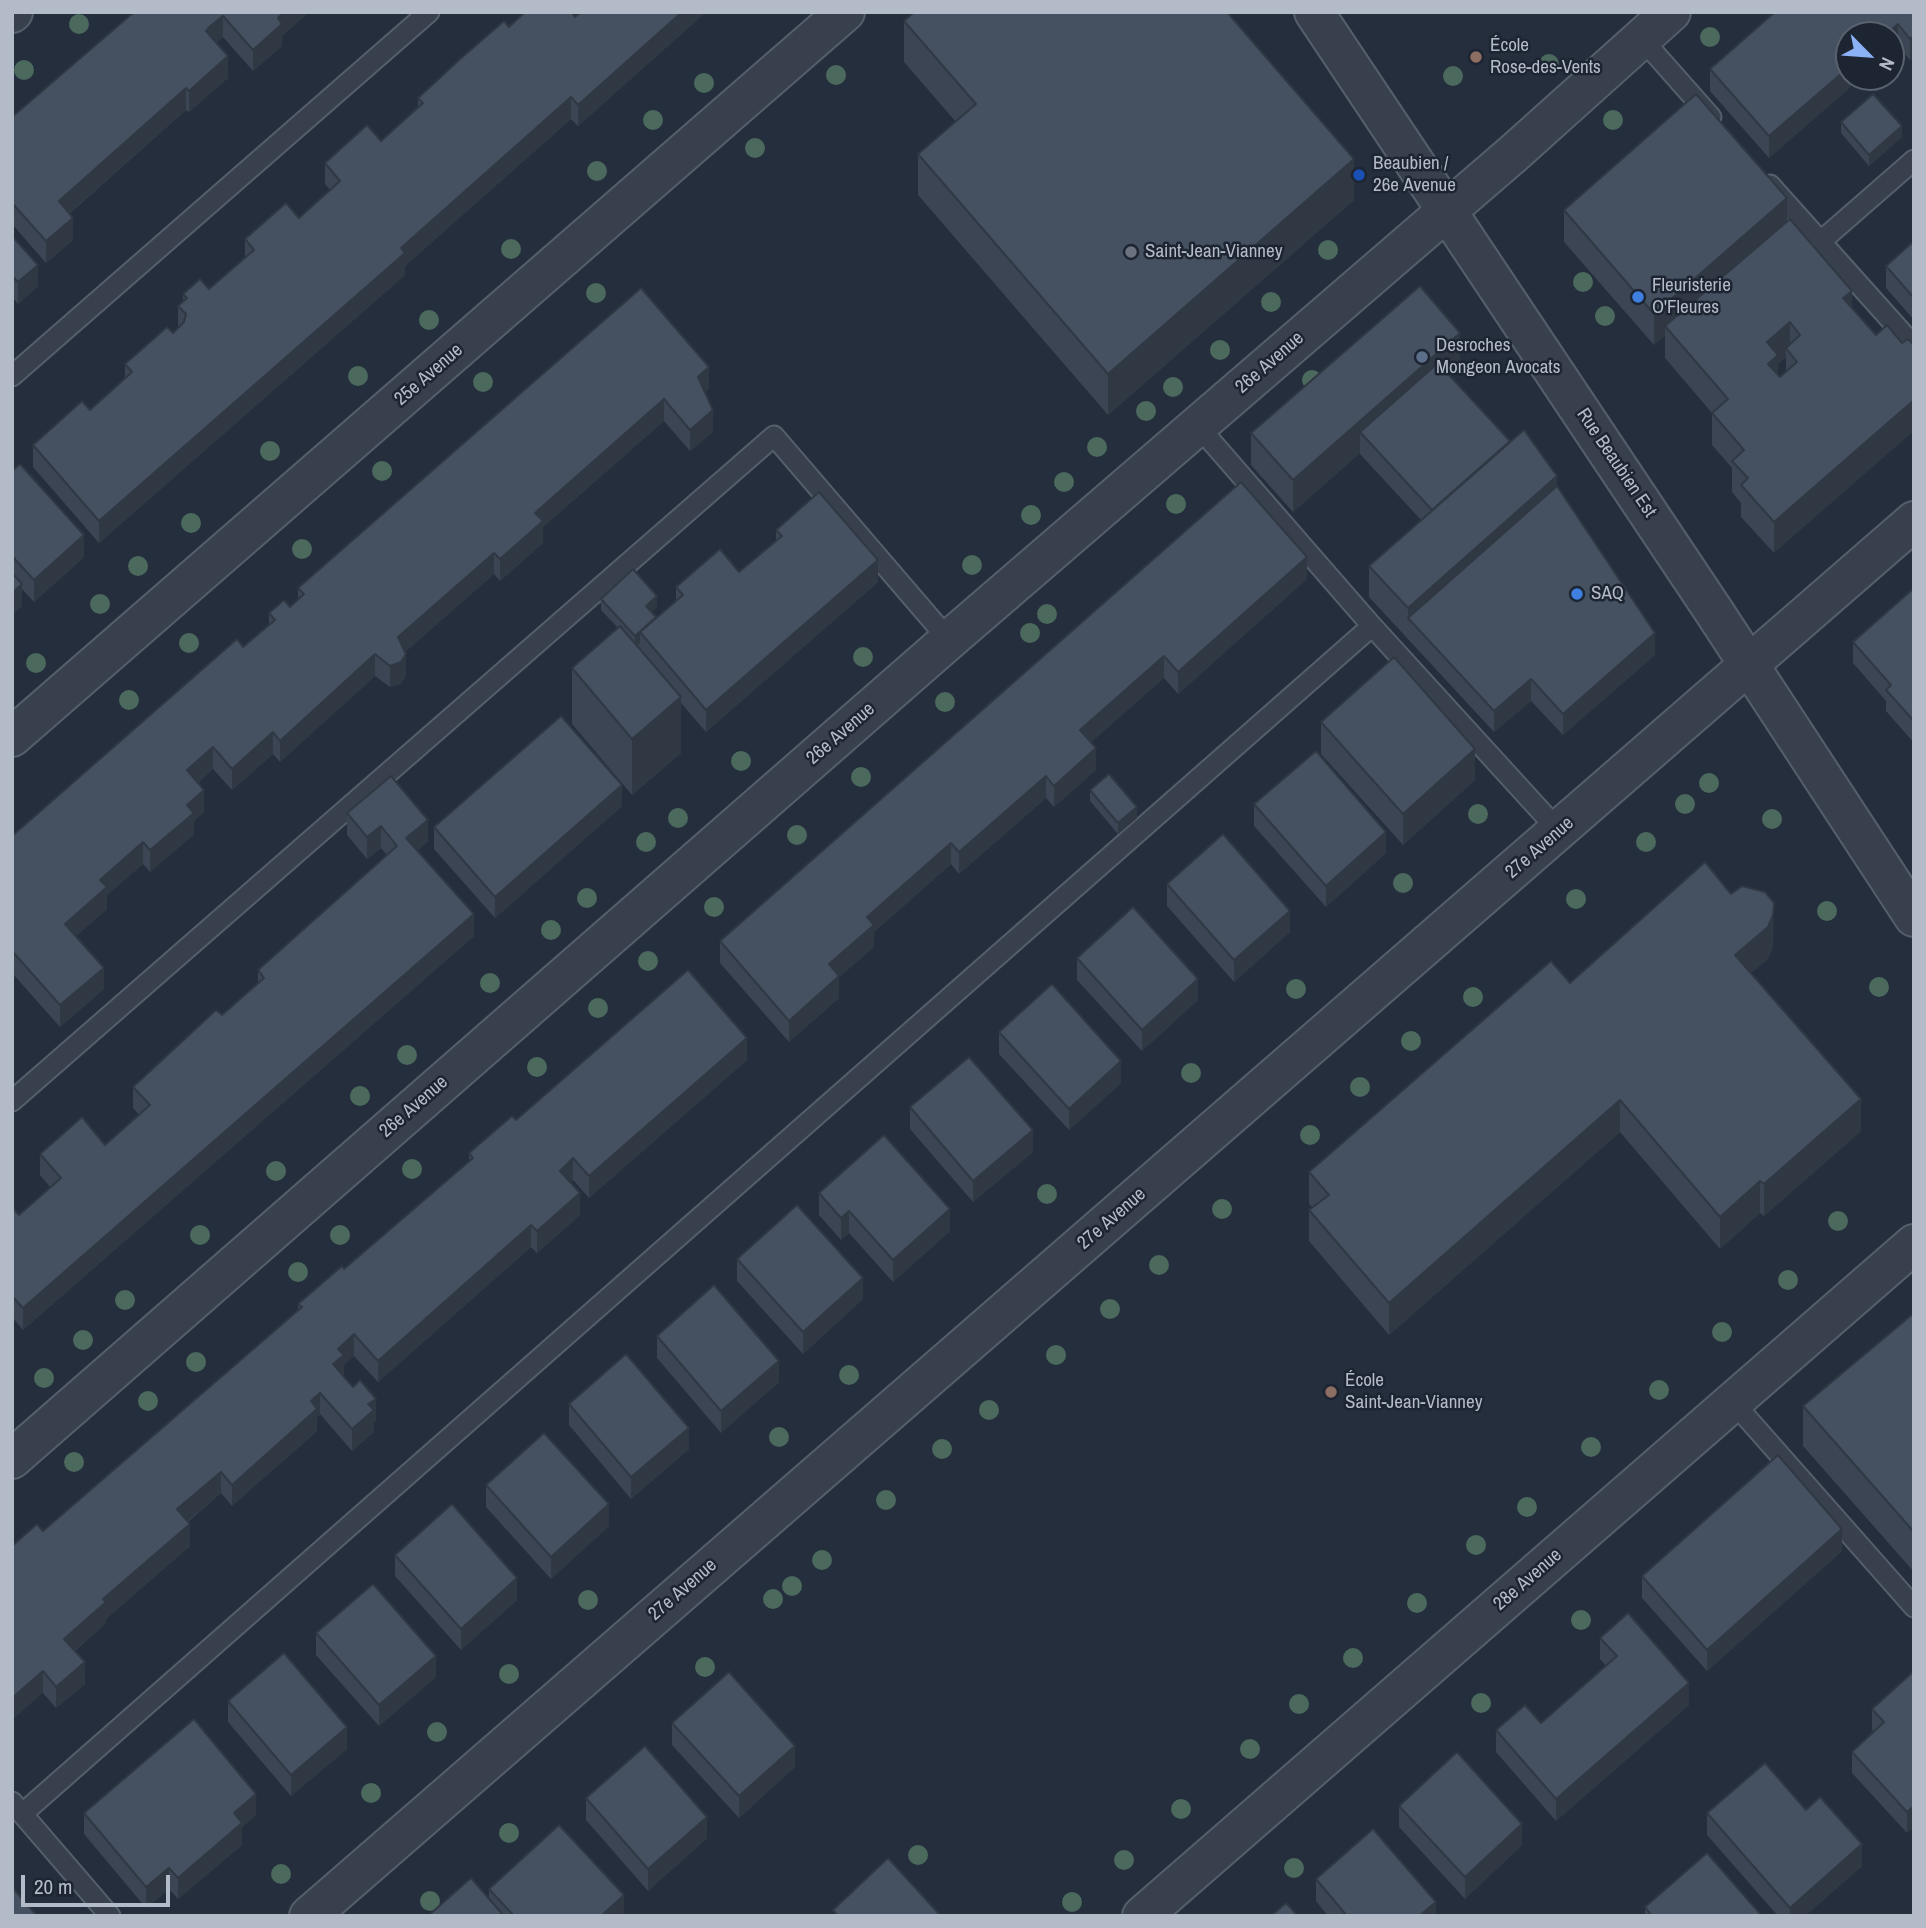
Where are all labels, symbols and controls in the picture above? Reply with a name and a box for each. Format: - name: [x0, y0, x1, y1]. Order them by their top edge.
- north arrow: [1835, 21, 1905, 91]
- place label: École Rose-des-Vents: [1490, 35, 1601, 79]
- marker: École Rose-des-Vents: [1468, 49, 1484, 65]
- text: N: [1873, 53, 1901, 75]
- place label: Beaubien / 26e Avenue: [1373, 153, 1456, 197]
- marker: Beaubien / 26e Avenue: [1351, 167, 1367, 183]
- place label: Saint-Jean-Vianney: [1145, 241, 1282, 263]
- marker: Saint-Jean-Vianney: [1123, 244, 1139, 260]
- place label: Fleuristerie O'Fleures: [1652, 275, 1731, 319]
- marker: Fleuristerie O'Fleures: [1630, 289, 1646, 305]
- street label: 26e Avenue: [1231, 327, 1309, 399]
- place label: Desroches Mongeon Avocats: [1436, 335, 1560, 379]
- street label: 25e Avenue: [390, 339, 468, 411]
- marker: Desroches Mongeon Avocats: [1414, 349, 1430, 365]
- street label: Rue Beaubien Est: [1571, 404, 1661, 522]
- place label: SAQ: [1591, 583, 1624, 605]
- marker: SAQ: [1569, 586, 1585, 602]
- street label: 26e Avenue: [802, 698, 880, 770]
- street label: 27e Avenue: [1501, 812, 1579, 884]
- street label: 26e Avenue: [375, 1071, 453, 1143]
- street label: 27e Avenue: [1073, 1183, 1151, 1255]
- place label: École Saint-Jean-Vianney: [1345, 1370, 1482, 1414]
- marker: École Saint-Jean-Vianney: [1323, 1384, 1339, 1400]
- street label: 28e Avenue: [1489, 1544, 1567, 1616]
- street label: 27e Avenue: [644, 1554, 722, 1626]
- scale bar: [24, 1862, 173, 1906]
- text: 20 m: [34, 1872, 72, 1901]

